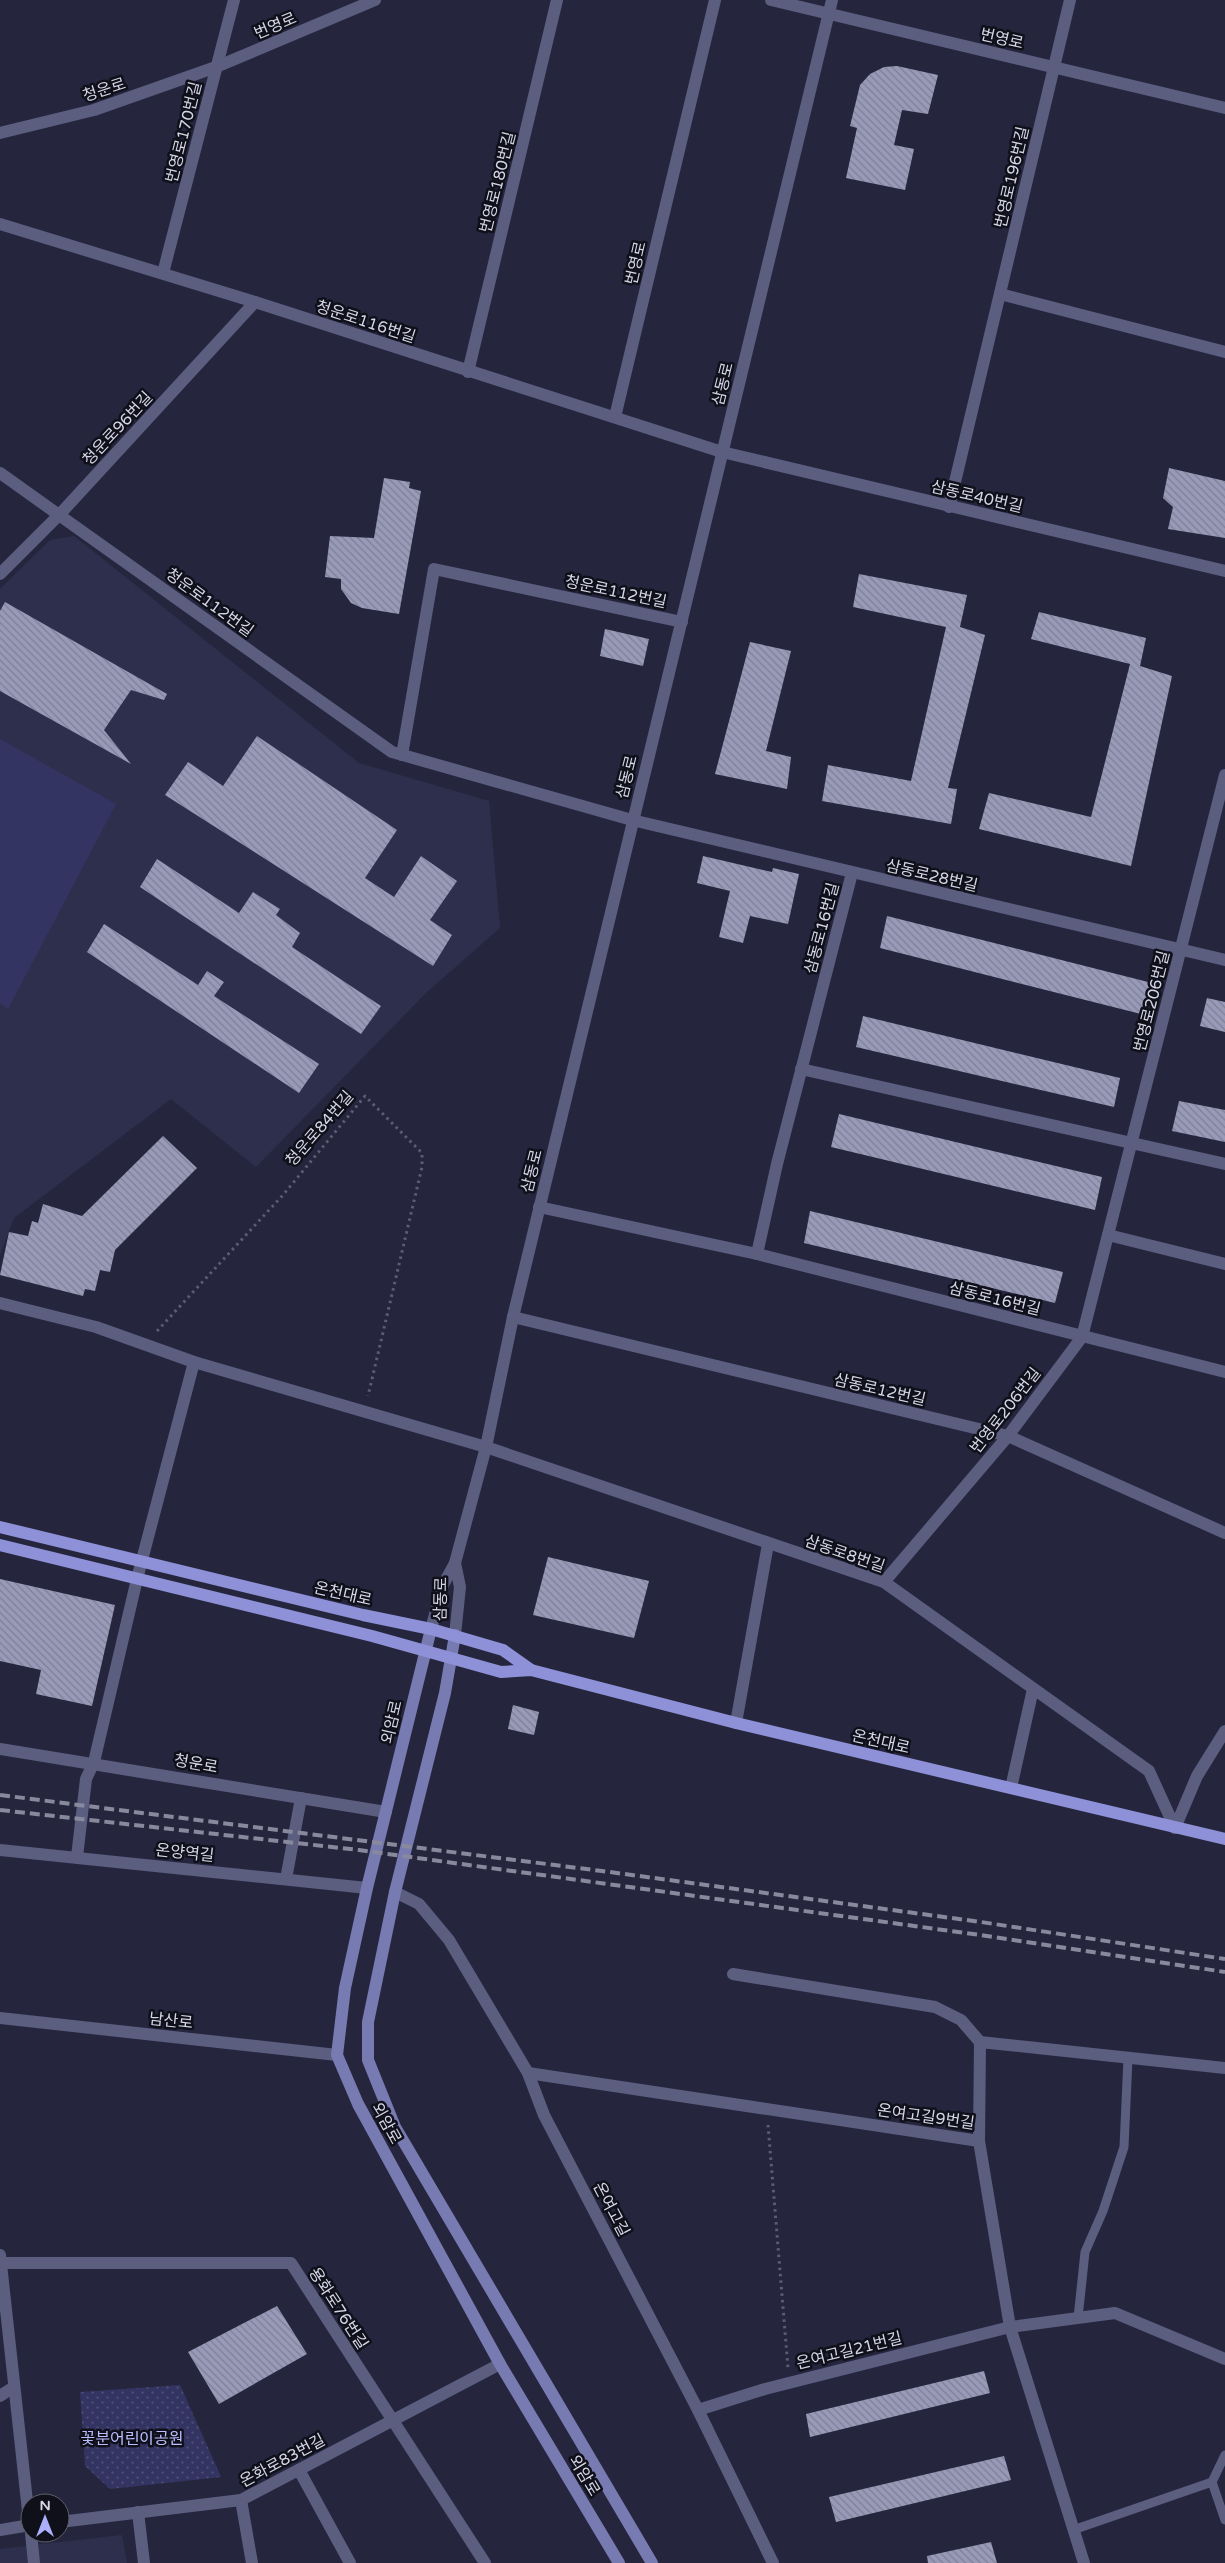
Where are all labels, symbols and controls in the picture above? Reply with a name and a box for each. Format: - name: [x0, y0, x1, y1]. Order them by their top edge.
- street label: 번영로: [251, 8, 300, 44]
- street label: 번영로: [978, 24, 1026, 54]
- street label: 청운로: [80, 74, 129, 106]
- street label: 번영로170번길: [162, 79, 206, 185]
- street label: 번영로196번길: [991, 124, 1033, 230]
- street label: 번영로180번길: [476, 129, 520, 235]
- street label: 번영로: [621, 239, 651, 287]
- street label: 청운로116번길: [313, 296, 418, 347]
- street label: 삼동로: [708, 360, 738, 408]
- street label: 청운로96번길: [78, 388, 157, 470]
- street label: 삼동로40번길: [929, 477, 1025, 517]
- street label: 청운로112번길: [162, 564, 257, 641]
- street label: 청운로112번길: [563, 571, 669, 613]
- street label: 삼동로: [612, 753, 642, 801]
- street label: 삼동로28번길: [884, 856, 980, 896]
- street label: 삼동로16번길: [800, 880, 844, 976]
- street label: 번영로206번길: [1130, 948, 1174, 1054]
- street label: 청운로84번길: [281, 1087, 358, 1171]
- street label: 삼동로: [517, 1147, 547, 1195]
- street label: 삼동로16번길: [947, 1278, 1043, 1320]
- street label: 번영로206번길: [966, 1364, 1046, 1458]
- street label: 삼동로12번길: [832, 1370, 928, 1410]
- street label: 삼동로8번길: [802, 1531, 887, 1577]
- street label: 삼동로: [431, 1576, 451, 1621]
- street label: 온천대로: [312, 1578, 374, 1610]
- street label: 외암로: [377, 1698, 407, 1746]
- street label: 온천대로: [850, 1726, 912, 1758]
- street label: 청운로: [172, 1750, 220, 1778]
- street label: 온양역길: [155, 1840, 215, 1866]
- street label: 남산로: [148, 2009, 194, 2033]
- street label: 외암로: [367, 2099, 406, 2148]
- street label: 온여고길9번길: [876, 2100, 976, 2134]
- street label: 온여고길: [588, 2179, 634, 2240]
- street label: 용화로76번길: [304, 2264, 372, 2353]
- street label: 온여고길21번길: [794, 2328, 904, 2374]
- park label: 꽃분어린이공원: [80, 2429, 184, 2449]
- street label: 온화로83번길: [236, 2430, 329, 2492]
- street label: 외암로: [564, 2451, 604, 2500]
- north arrow: [20, 2493, 70, 2543]
- text: N: [39, 2497, 51, 2514]

